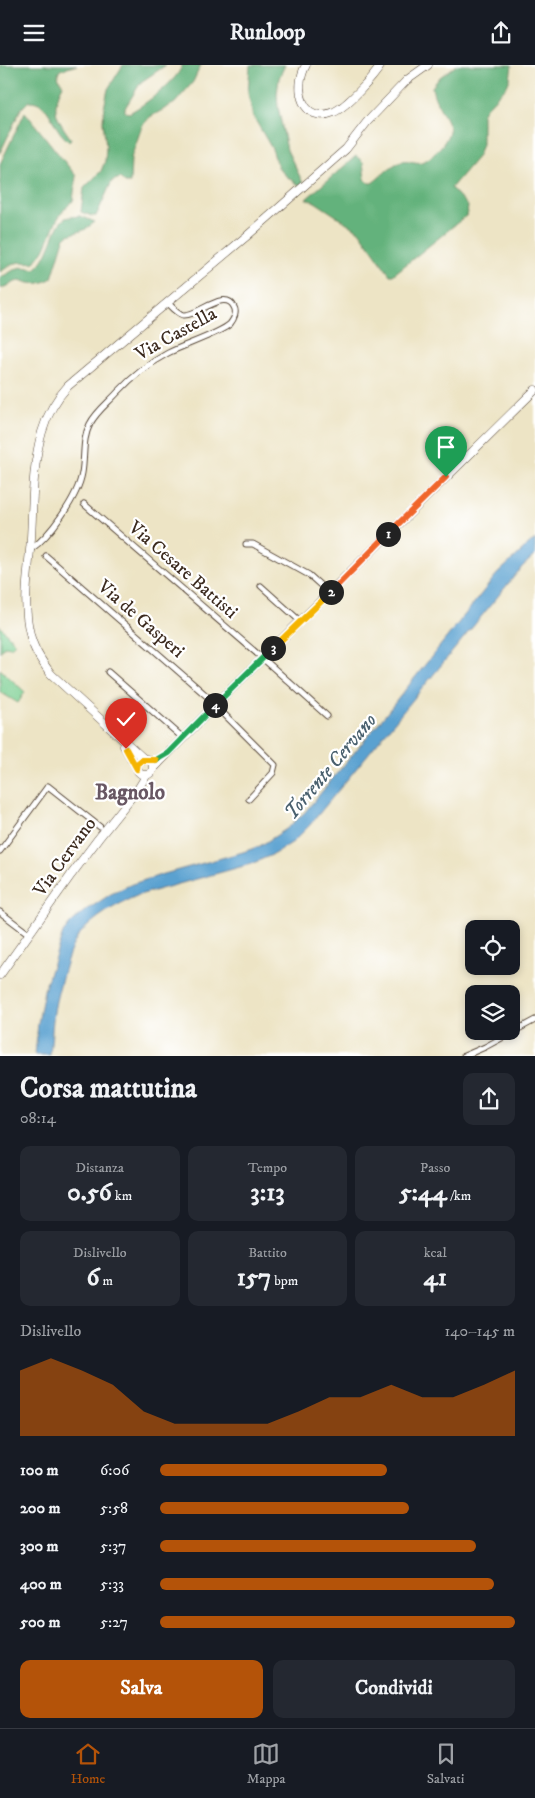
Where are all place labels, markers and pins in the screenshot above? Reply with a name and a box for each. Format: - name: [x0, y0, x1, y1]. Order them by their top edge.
- pin: [425, 426, 467, 477]
- pin: 1: [376, 521, 400, 547]
- pin: 2: [318, 579, 344, 605]
- pin: 3: [260, 635, 286, 661]
- pin: 4: [202, 693, 228, 717]
- pin: [105, 698, 147, 749]

